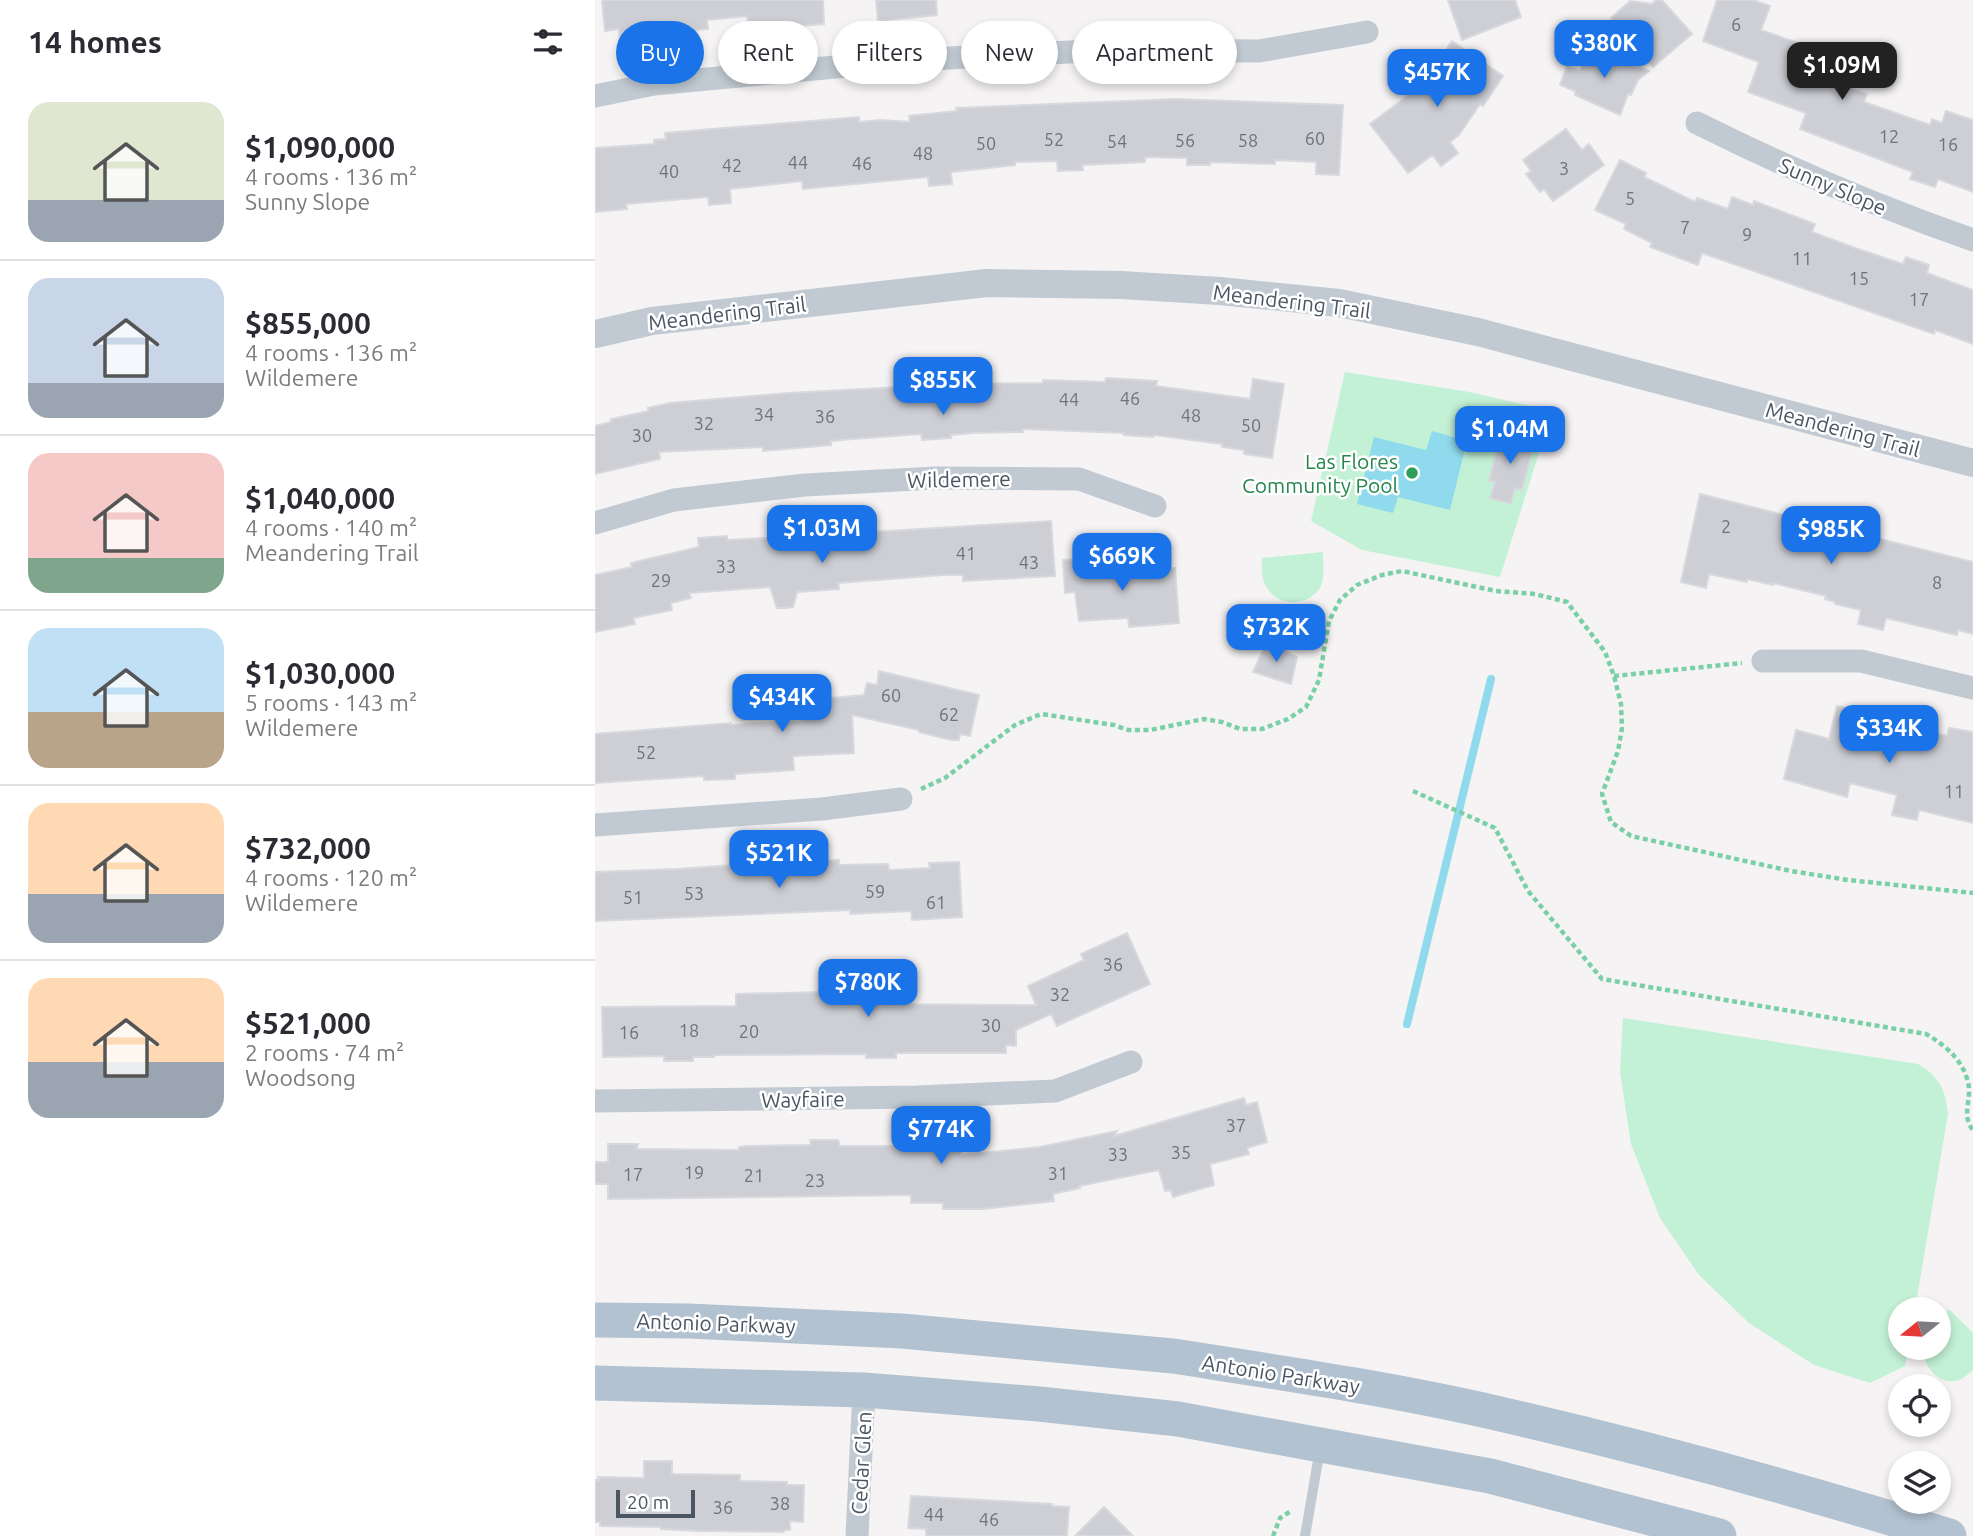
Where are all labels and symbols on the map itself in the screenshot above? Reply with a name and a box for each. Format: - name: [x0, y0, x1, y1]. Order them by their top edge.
- house number: 6: [1731, 14, 1741, 34]
- pin: $380K: [1555, 20, 1653, 80]
- pin: $1.09M: [1785, 42, 1899, 102]
- pin: $457K: [1388, 50, 1486, 109]
- house number: 12: [1879, 126, 1899, 146]
- house number: 60: [1305, 128, 1325, 148]
- house number: 52: [1044, 129, 1064, 149]
- house number: 56: [1175, 130, 1195, 150]
- house number: 58: [1238, 130, 1258, 150]
- house number: 54: [1107, 131, 1127, 151]
- house number: 50: [976, 133, 996, 153]
- house number: 16: [1938, 134, 1958, 154]
- house number: 48: [913, 143, 933, 163]
- house number: 44: [788, 152, 808, 172]
- house number: 46: [852, 153, 872, 173]
- street label: Sunny Slope: [1776, 153, 1890, 219]
- house number: 42: [722, 155, 742, 175]
- house number: 3: [1559, 158, 1569, 178]
- house number: 40: [659, 161, 679, 181]
- house number: 5: [1625, 188, 1635, 208]
- house number: 7: [1680, 217, 1690, 237]
- house number: 9: [1742, 224, 1752, 244]
- house number: 11: [1792, 248, 1812, 268]
- house number: 15: [1849, 268, 1869, 288]
- street label: Meandering Trail: [1212, 279, 1372, 323]
- house number: 17: [1909, 289, 1929, 309]
- street label: Meandering Trail: [647, 291, 807, 335]
- pin: $855K: [894, 358, 992, 417]
- house number: 46: [1120, 388, 1140, 408]
- house number: 44: [1059, 389, 1079, 409]
- street label: Meandering Trail: [1763, 397, 1923, 461]
- house number: 34: [754, 404, 774, 424]
- house number: 48: [1181, 405, 1201, 425]
- house number: 36: [815, 406, 835, 426]
- pin: $1.04M: [1453, 406, 1567, 466]
- house number: 32: [694, 413, 714, 433]
- house number: 50: [1241, 415, 1261, 435]
- house number: 30: [632, 425, 652, 445]
- place label: Las Flores Community Pool: [1242, 449, 1398, 497]
- marker: Las Flores Community Pool: [1404, 465, 1420, 481]
- street label: Wildemere: [907, 466, 1011, 492]
- pin: $1.03M: [765, 505, 879, 565]
- pin: $985K: [1782, 506, 1880, 566]
- house number: 2: [1721, 516, 1731, 536]
- pin: $669K: [1073, 534, 1171, 593]
- house number: 41: [956, 543, 976, 563]
- house number: 43: [1019, 552, 1039, 572]
- house number: 33: [716, 556, 736, 576]
- house number: 29: [651, 570, 671, 590]
- house number: 8: [1932, 572, 1942, 592]
- pin: $732K: [1227, 604, 1325, 664]
- pin: $434K: [733, 674, 831, 734]
- house number: 60: [881, 685, 901, 705]
- house number: 62: [939, 704, 959, 724]
- pin: $334K: [1840, 706, 1938, 765]
- house number: 52: [636, 742, 656, 762]
- house number: 11: [1944, 781, 1964, 801]
- pin: $521K: [730, 830, 828, 890]
- house number: 59: [865, 881, 885, 901]
- house number: 53: [684, 883, 704, 903]
- house number: 51: [623, 887, 643, 907]
- house number: 61: [926, 892, 946, 912]
- house number: 36: [1103, 954, 1123, 974]
- pin: $780K: [819, 960, 917, 1019]
- house number: 32: [1050, 984, 1070, 1004]
- house number: 30: [981, 1015, 1001, 1035]
- house number: 18: [679, 1020, 699, 1040]
- house number: 20: [739, 1021, 759, 1041]
- house number: 16: [619, 1022, 639, 1042]
- street label: Wayfaire: [761, 1086, 845, 1112]
- pin: $774K: [892, 1106, 990, 1166]
- house number: 37: [1226, 1115, 1246, 1135]
- house number: 35: [1171, 1142, 1191, 1162]
- house number: 33: [1108, 1144, 1128, 1164]
- house number: 19: [684, 1162, 704, 1182]
- house number: 31: [1048, 1163, 1068, 1183]
- house number: 17: [623, 1164, 643, 1184]
- house number: 21: [744, 1165, 764, 1185]
- house number: 23: [805, 1170, 825, 1190]
- north arrow: [1888, 1297, 1951, 1360]
- street label: Antonio Parkway: [636, 1308, 796, 1338]
- street label: Antonio Parkway: [1200, 1350, 1362, 1398]
- street label: Cedar Glen: [846, 1411, 876, 1515]
- scale bar: [616, 1487, 695, 1519]
- house number: 38: [770, 1493, 790, 1513]
- house number: 36: [713, 1497, 733, 1517]
- house number: 44: [924, 1504, 944, 1524]
- house number: 46: [979, 1509, 999, 1529]

